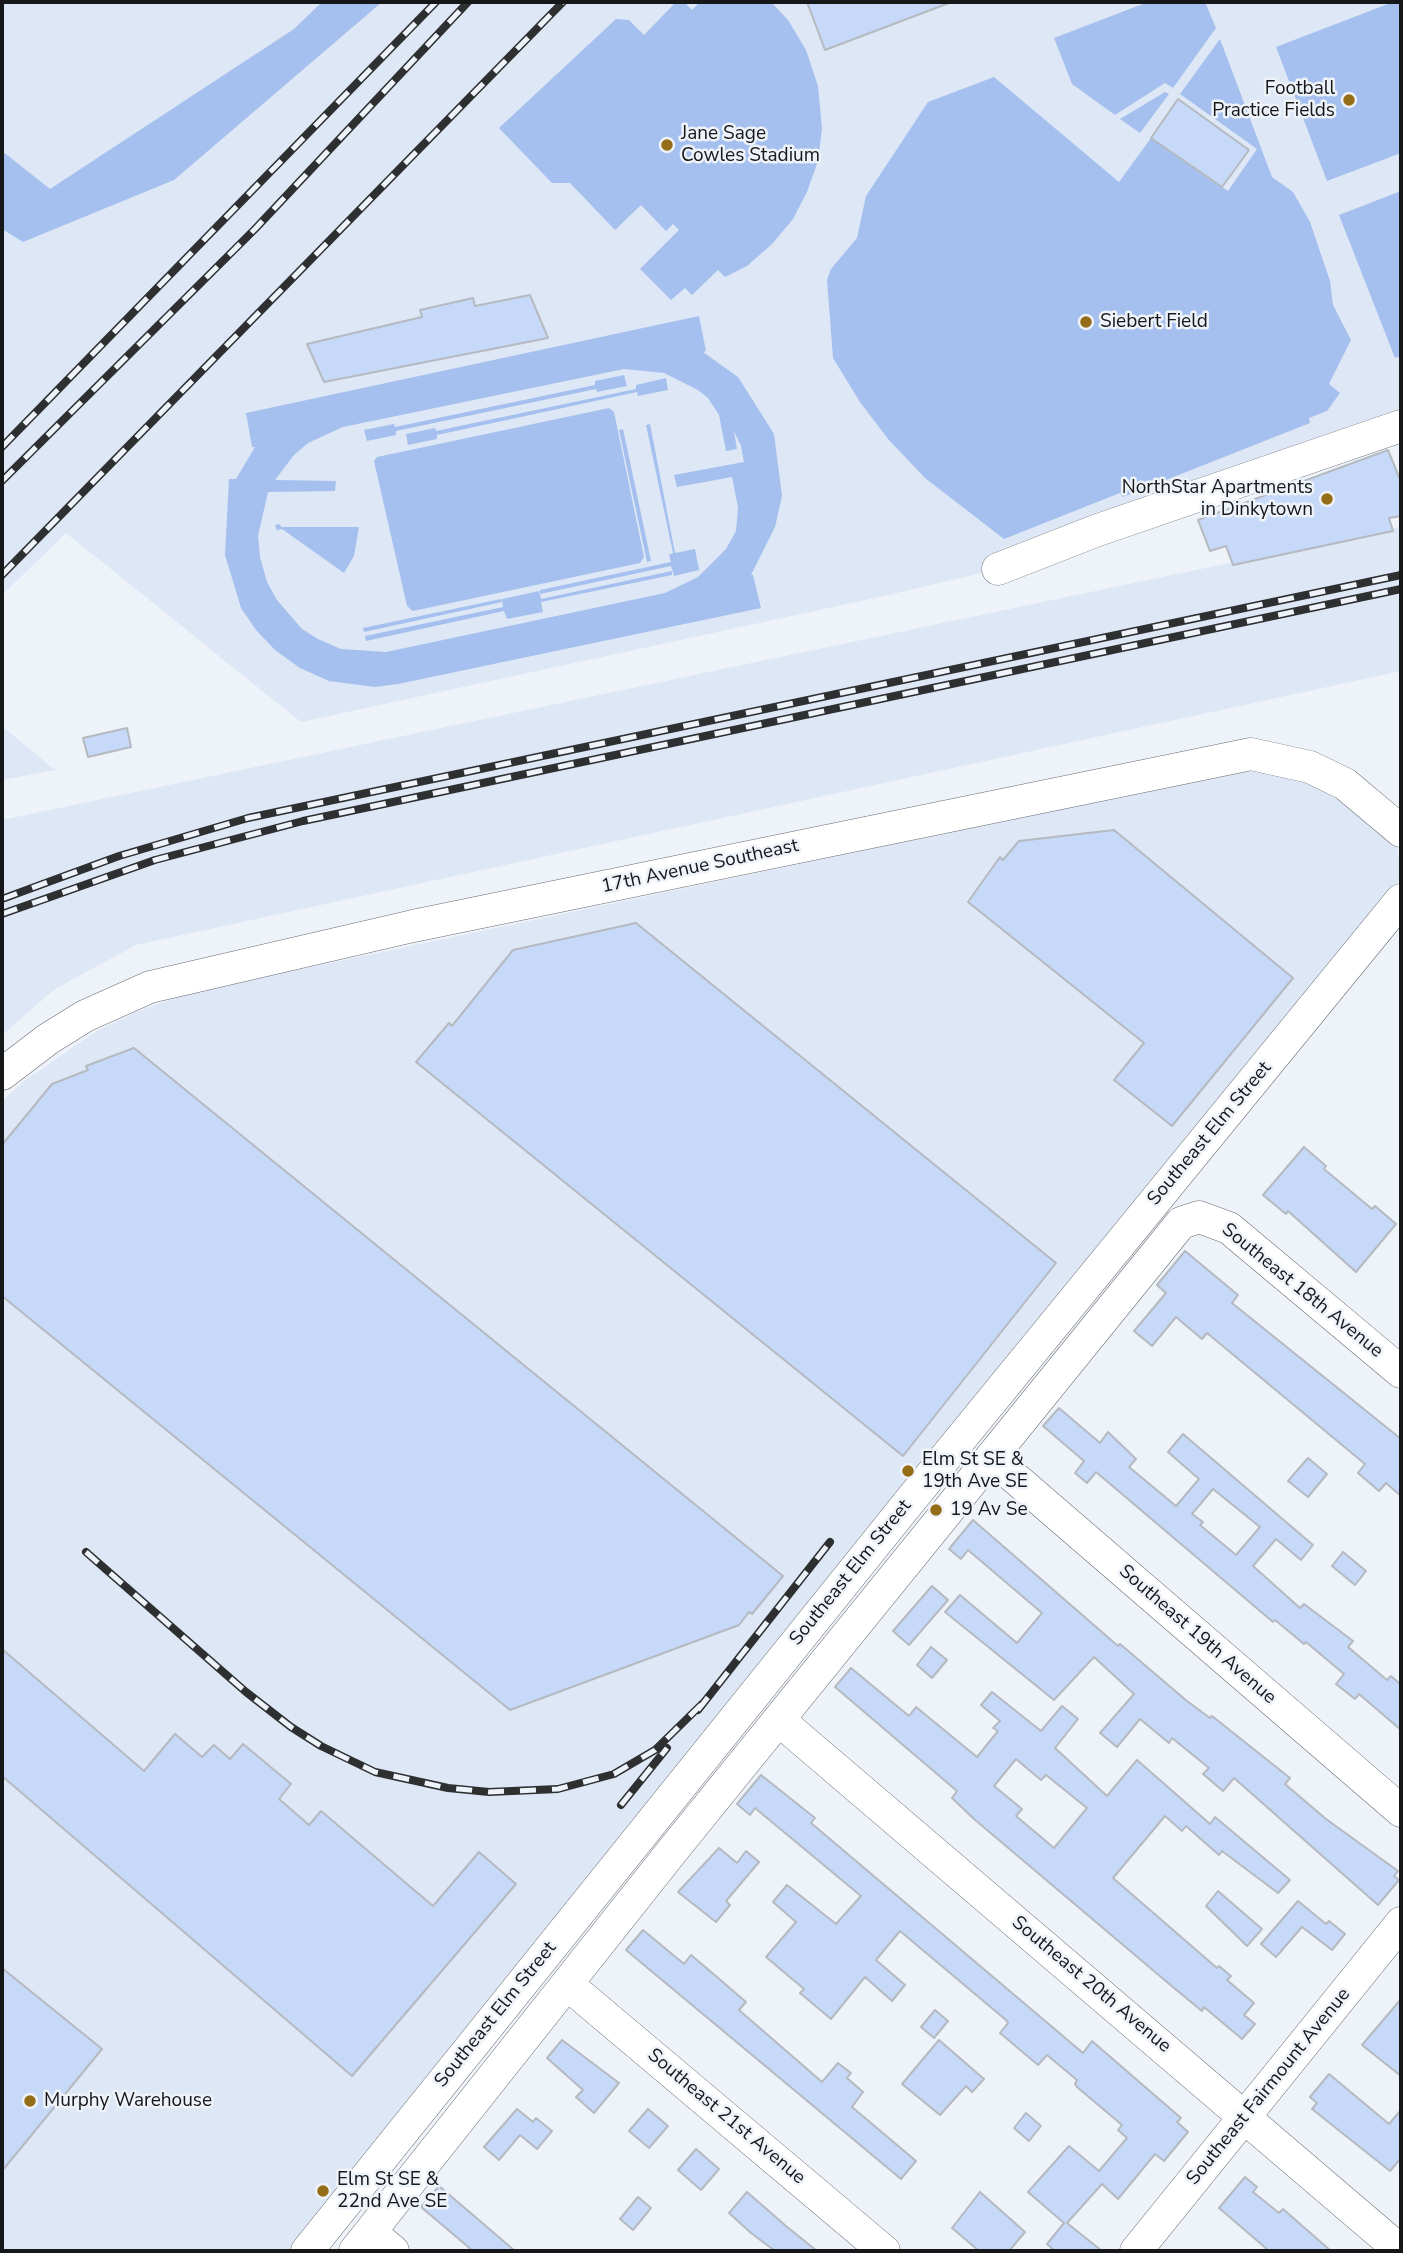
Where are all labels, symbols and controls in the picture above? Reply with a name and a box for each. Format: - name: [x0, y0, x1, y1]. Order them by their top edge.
- place label: Football Practice Fields: [1212, 78, 1335, 122]
- marker: Football Practice Fields: [1341, 92, 1357, 108]
- place label: Jane Sage Cowles Stadium: [681, 123, 820, 167]
- marker: Jane Sage Cowles Stadium: [659, 137, 675, 153]
- place label: Siebert Field: [1100, 311, 1208, 333]
- marker: Siebert Field: [1078, 314, 1094, 330]
- place label: NorthStar Apartments in Dinkytown: [1122, 477, 1313, 521]
- marker: NorthStar Apartments in Dinkytown: [1319, 491, 1335, 507]
- street label: 17th Avenue Southeast: [599, 835, 801, 899]
- street label: Southeast Elm Street: [1143, 1057, 1277, 1211]
- street label: Southeast 18th Avenue: [1217, 1219, 1387, 1363]
- place label: Elm St SE & 19th Ave SE: [922, 1449, 1028, 1493]
- marker: Elm St SE & 19th Ave SE: [900, 1463, 916, 1479]
- street label: Southeast Elm Street: [785, 1496, 917, 1650]
- place label: 19 Av Se: [950, 1499, 1027, 1521]
- marker: 19 Av Se: [928, 1502, 944, 1518]
- street label: Southeast 19th Avenue: [1114, 1560, 1280, 1710]
- street label: Southeast 20th Avenue: [1007, 1912, 1175, 2058]
- street label: Southeast Elm Street: [430, 1938, 562, 2092]
- street label: Southeast Fairmount Avenue: [1182, 1984, 1356, 2190]
- street label: Southeast 21st Avenue: [642, 2044, 810, 2190]
- place label: Murphy Warehouse: [44, 2090, 212, 2112]
- marker: Murphy Warehouse: [22, 2093, 38, 2109]
- place label: Elm St SE & 22nd Ave SE: [337, 2169, 447, 2213]
- marker: Elm St SE & 22nd Ave SE: [315, 2183, 331, 2199]

